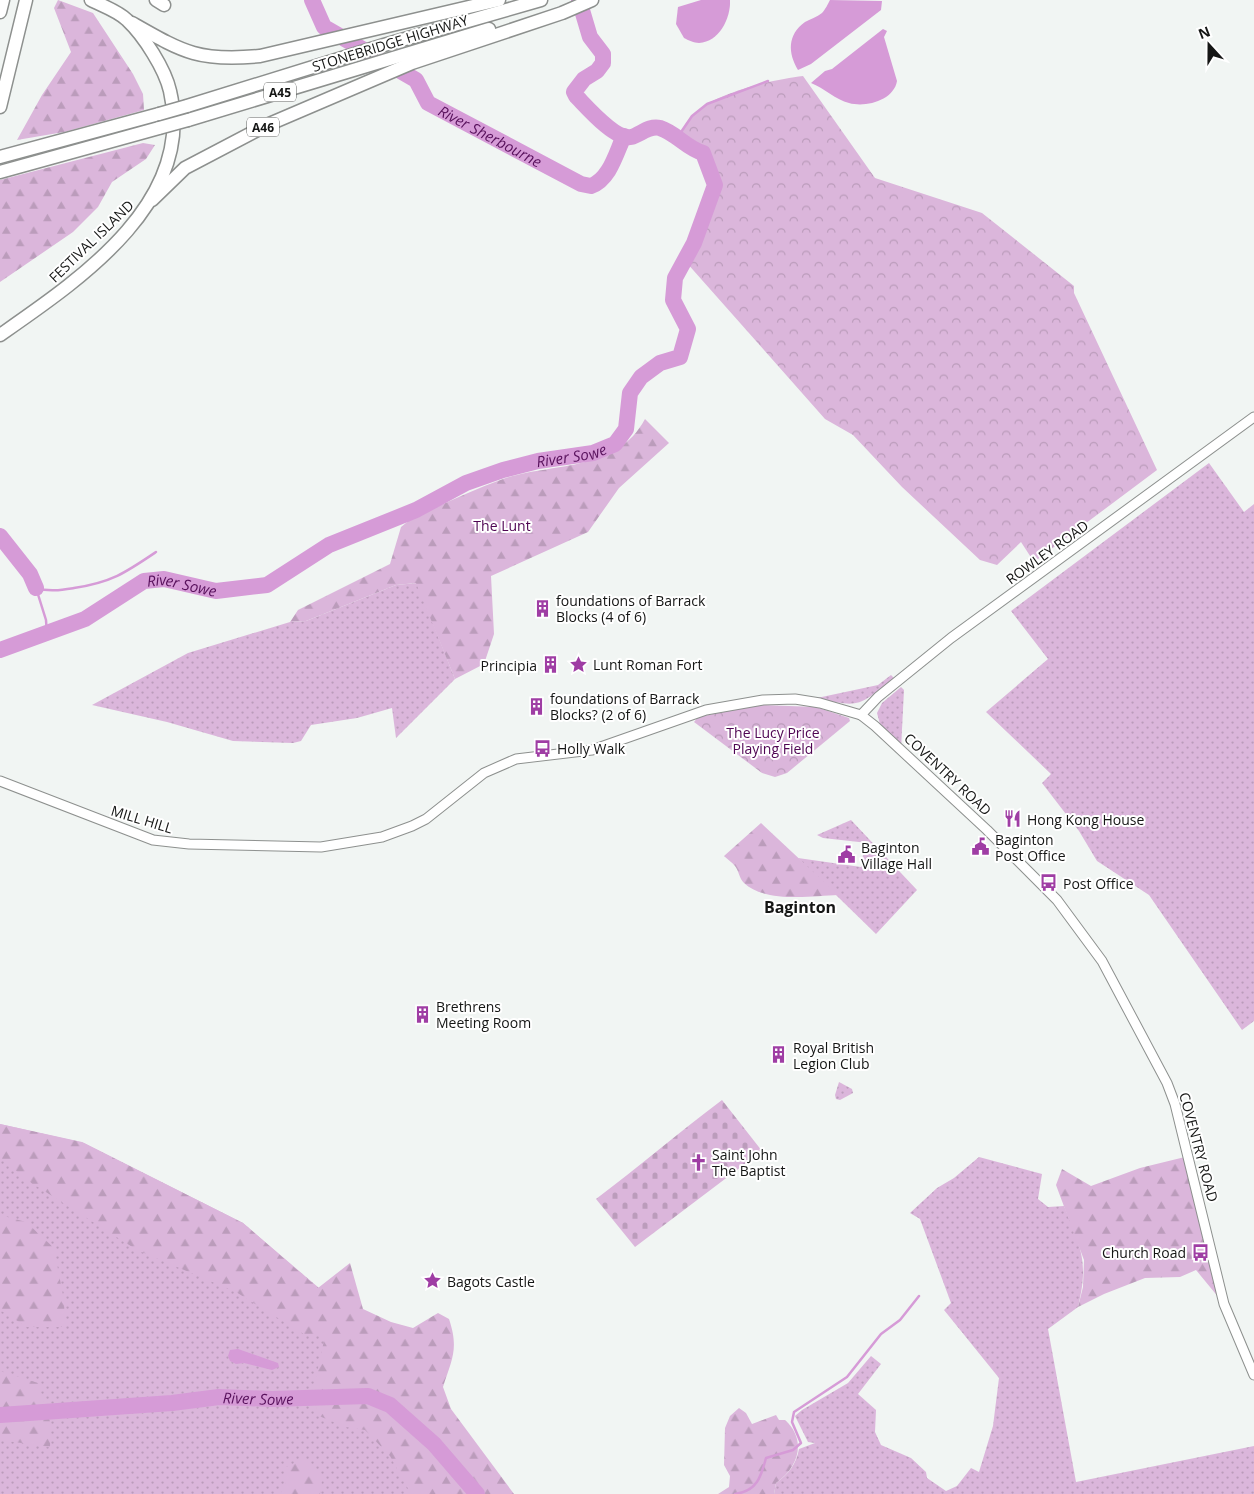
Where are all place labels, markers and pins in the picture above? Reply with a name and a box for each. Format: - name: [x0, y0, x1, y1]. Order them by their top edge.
- place label: foundations of Barrack Blocks (4 of 6): [556, 591, 706, 626]
- building icon: foundations of Barrack Blocks (4 of 6): [532, 598, 552, 618]
- place icon: Lunt Roman Fort: [569, 654, 589, 674]
- building icon: Principia: [541, 655, 561, 675]
- place label: Lunt Roman Fort: [593, 655, 703, 674]
- place label: Principia: [481, 656, 537, 675]
- place label: foundations of Barrack Blocks? (2 of 6): [550, 689, 700, 724]
- building icon: foundations of Barrack Blocks? (2 of 6): [526, 696, 546, 716]
- bus stop icon: Holly Walk: [533, 738, 553, 758]
- place label: Holly Walk: [557, 739, 626, 758]
- restaurant icon: Hong Kong House: [1003, 809, 1023, 829]
- place label: Hong Kong House: [1027, 810, 1144, 829]
- place label: Baginton Post Office: [995, 830, 1066, 865]
- public building icon: Baginton Post Office: [971, 837, 991, 857]
- place label: Baginton Village Hall: [861, 838, 932, 873]
- public building icon: Baginton Village Hall: [837, 845, 857, 865]
- bus stop icon: Post Office: [1039, 873, 1059, 893]
- place label: Post Office: [1063, 874, 1134, 893]
- place label: Brethrens Meeting Room: [436, 997, 531, 1032]
- building icon: Brethrens Meeting Room: [412, 1004, 432, 1024]
- place label: Royal British Legion Club: [793, 1038, 874, 1073]
- building icon: Royal British Legion Club: [769, 1045, 789, 1065]
- place label: Saint John The Baptist: [712, 1145, 785, 1180]
- church icon: Saint John The Baptist: [688, 1152, 708, 1172]
- bus stop icon: Church Road: [1190, 1242, 1210, 1262]
- place label: Church Road: [1102, 1243, 1186, 1262]
- place icon: Bagots Castle: [423, 1271, 443, 1291]
- place label: Bagots Castle: [447, 1272, 535, 1291]

